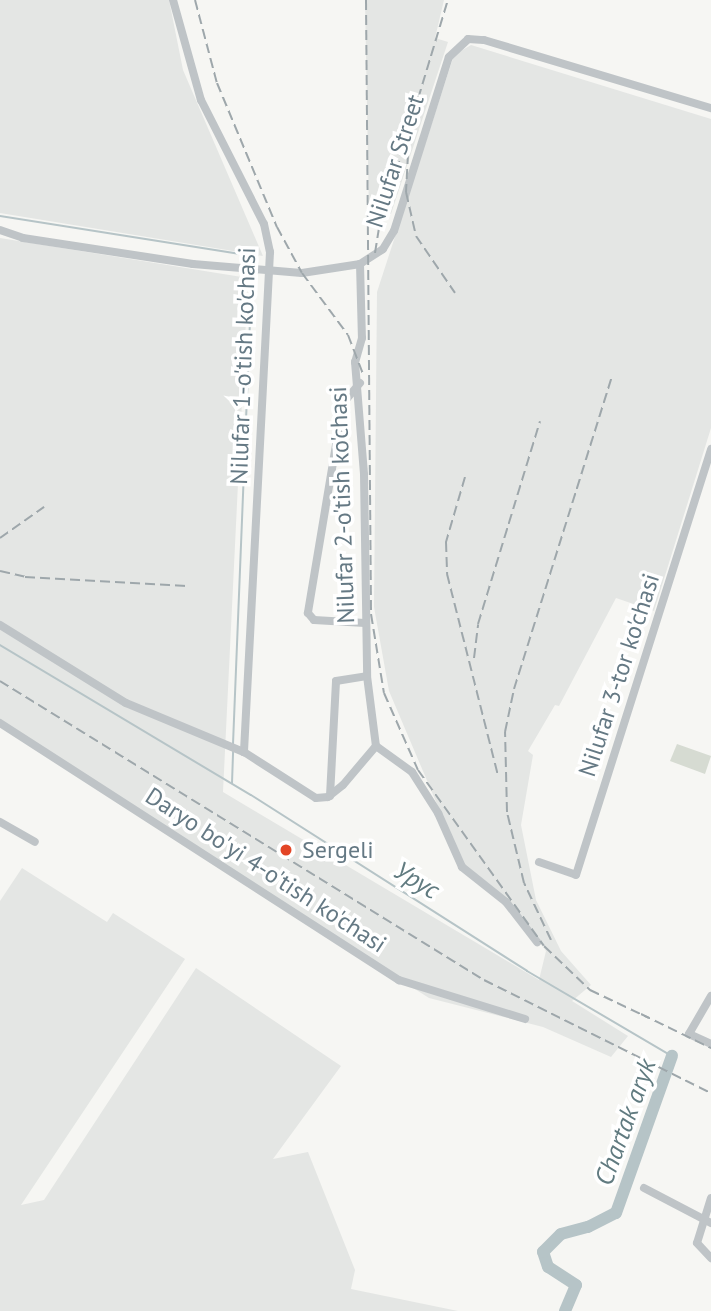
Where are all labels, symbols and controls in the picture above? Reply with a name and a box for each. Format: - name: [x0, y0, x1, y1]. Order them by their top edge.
- street label: Nilufar Street: [360, 91, 430, 231]
- street label: Nilufar 1-o'tish ko'chasi: [224, 247, 262, 485]
- street label: Nilufar 2-o'tish ko'chasi: [323, 386, 361, 624]
- street label: Nilufar 3-tor ko'chasi: [573, 570, 665, 780]
- street label: Daryo bo'yi 4-o'tish ko'chasi: [140, 781, 392, 959]
- place label: Sergeli: [302, 836, 374, 864]
- marker: Sergeli: [276, 840, 296, 860]
- water label: Урус: [389, 854, 445, 906]
- water label: Chartak aryk: [588, 1054, 662, 1190]

